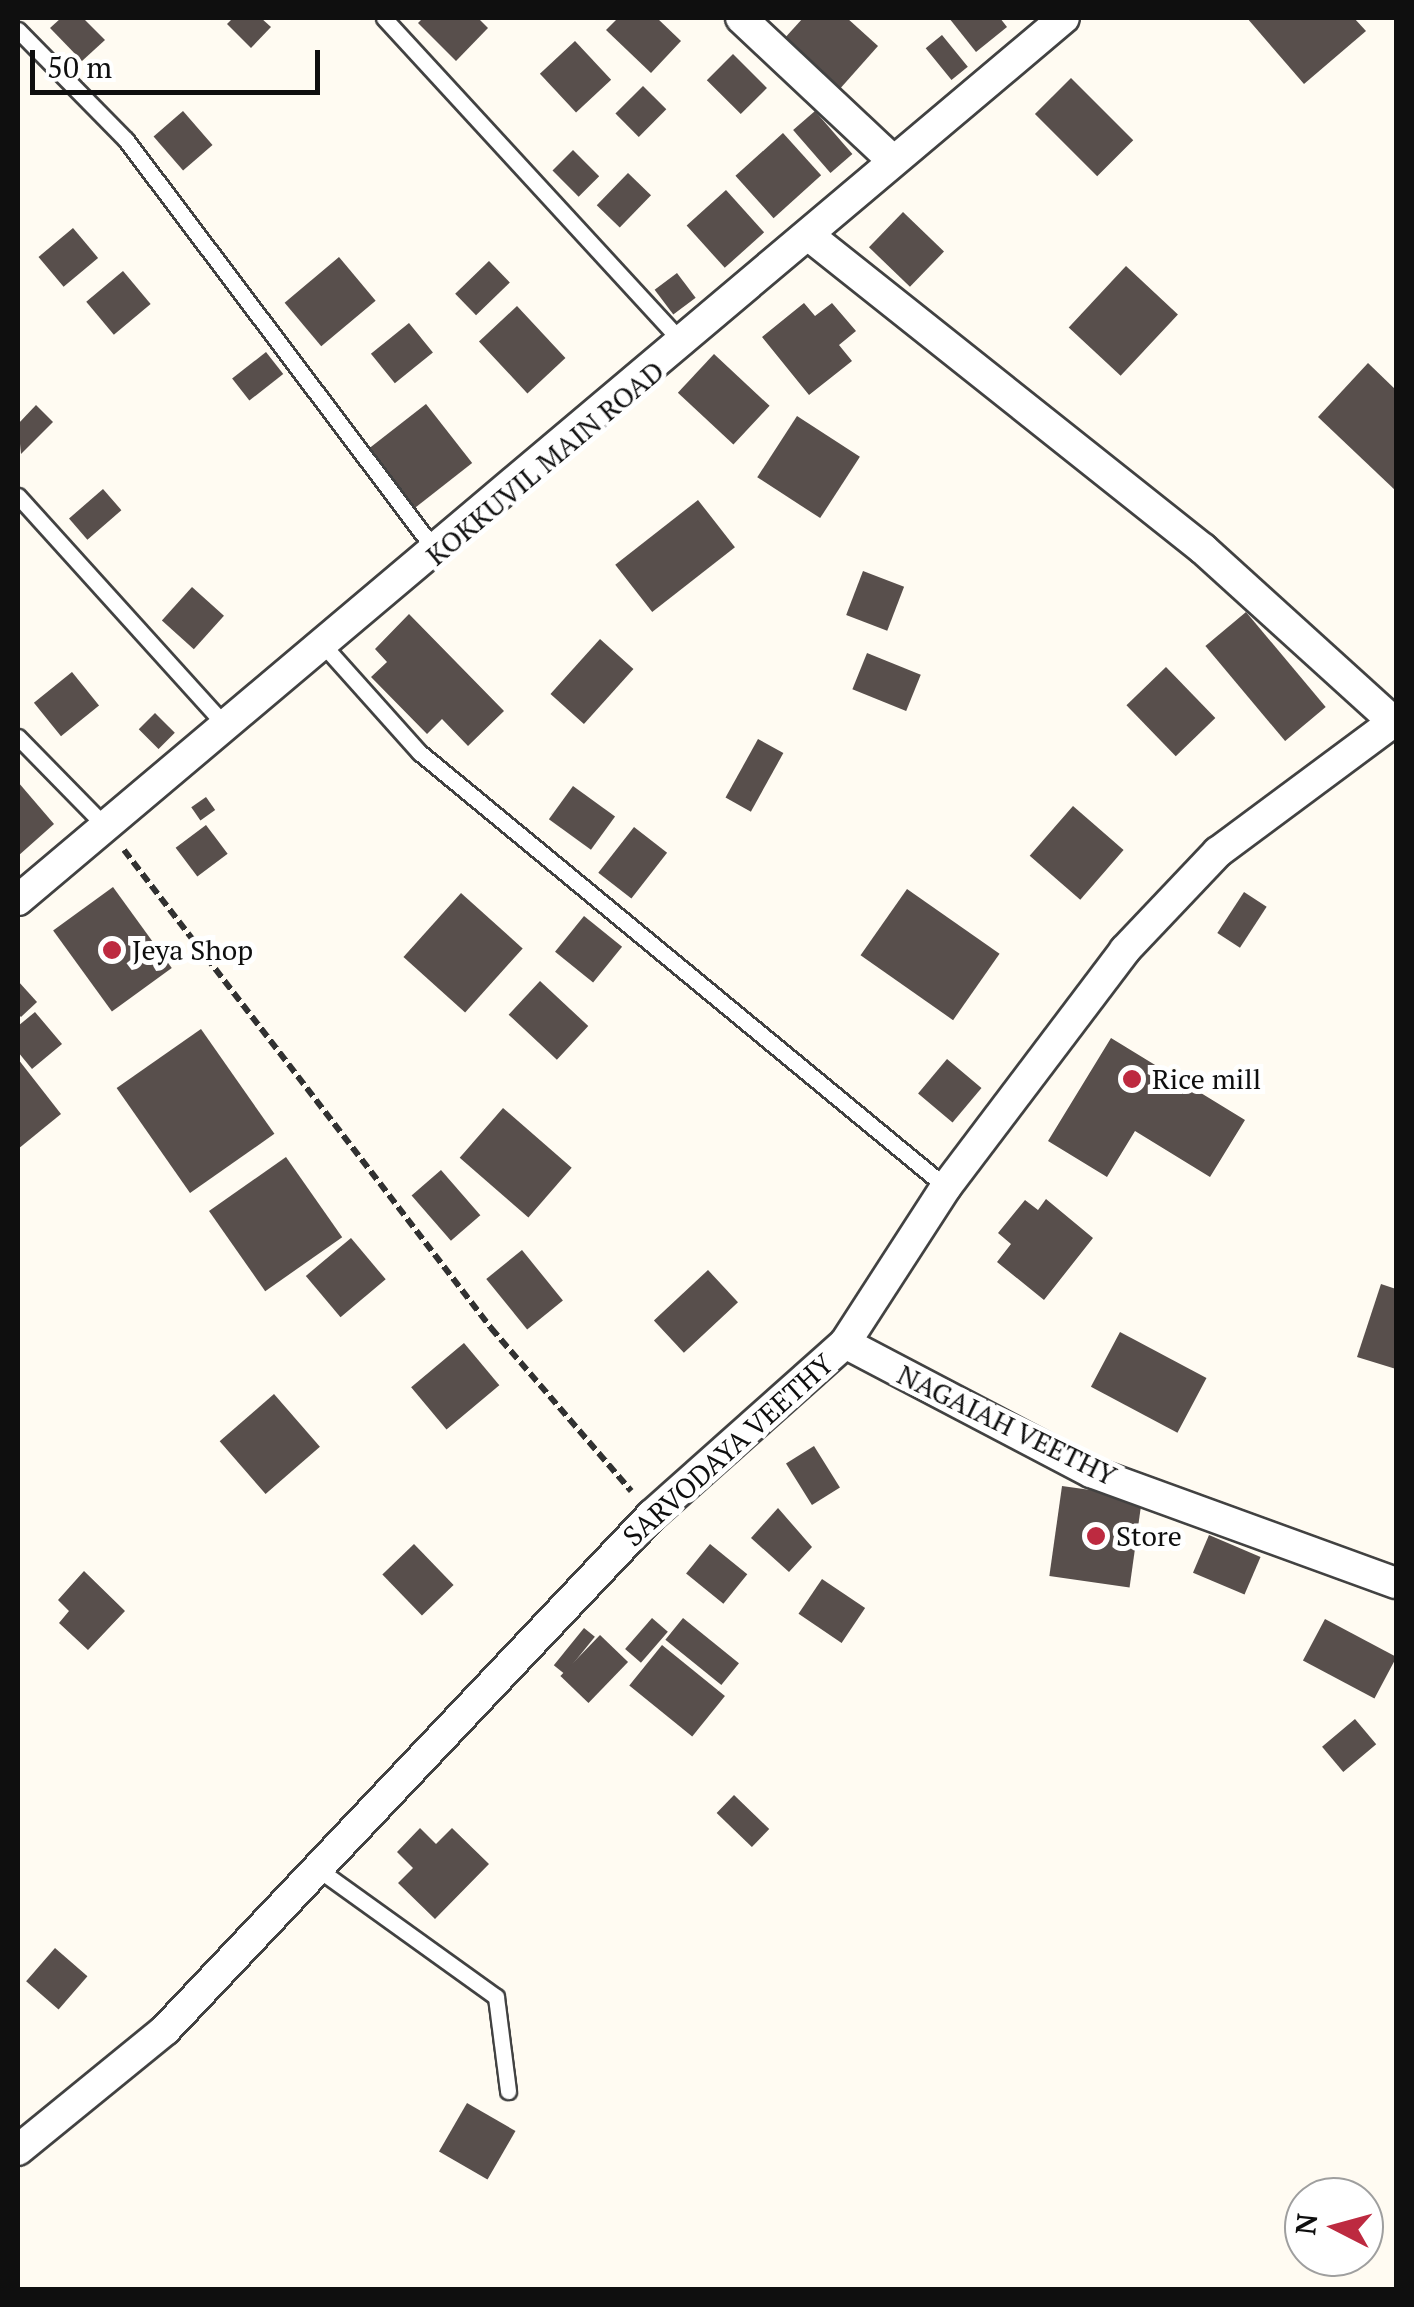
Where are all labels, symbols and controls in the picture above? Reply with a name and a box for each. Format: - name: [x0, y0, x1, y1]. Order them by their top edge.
- scale bar: [35, 30, 325, 92]
- text: 50 m: [47, 47, 112, 87]
- street label: KOKKUVIL MAIN ROAD: [419, 354, 671, 572]
- place label: Jeya Shop: [132, 933, 253, 967]
- marker: Jeya Shop: [101, 939, 123, 961]
- place label: Rice mill: [1152, 1062, 1261, 1096]
- marker: Rice mill: [1121, 1068, 1143, 1090]
- street label: SARVODAYA VEETHY: [616, 1346, 840, 1554]
- street label: NAGAIAH VEETHY: [892, 1357, 1122, 1493]
- place label: Store: [1116, 1519, 1182, 1553]
- marker: Store: [1085, 1525, 1107, 1547]
- north arrow: [1284, 2177, 1384, 2277]
- text: N: [1286, 2212, 1325, 2237]

